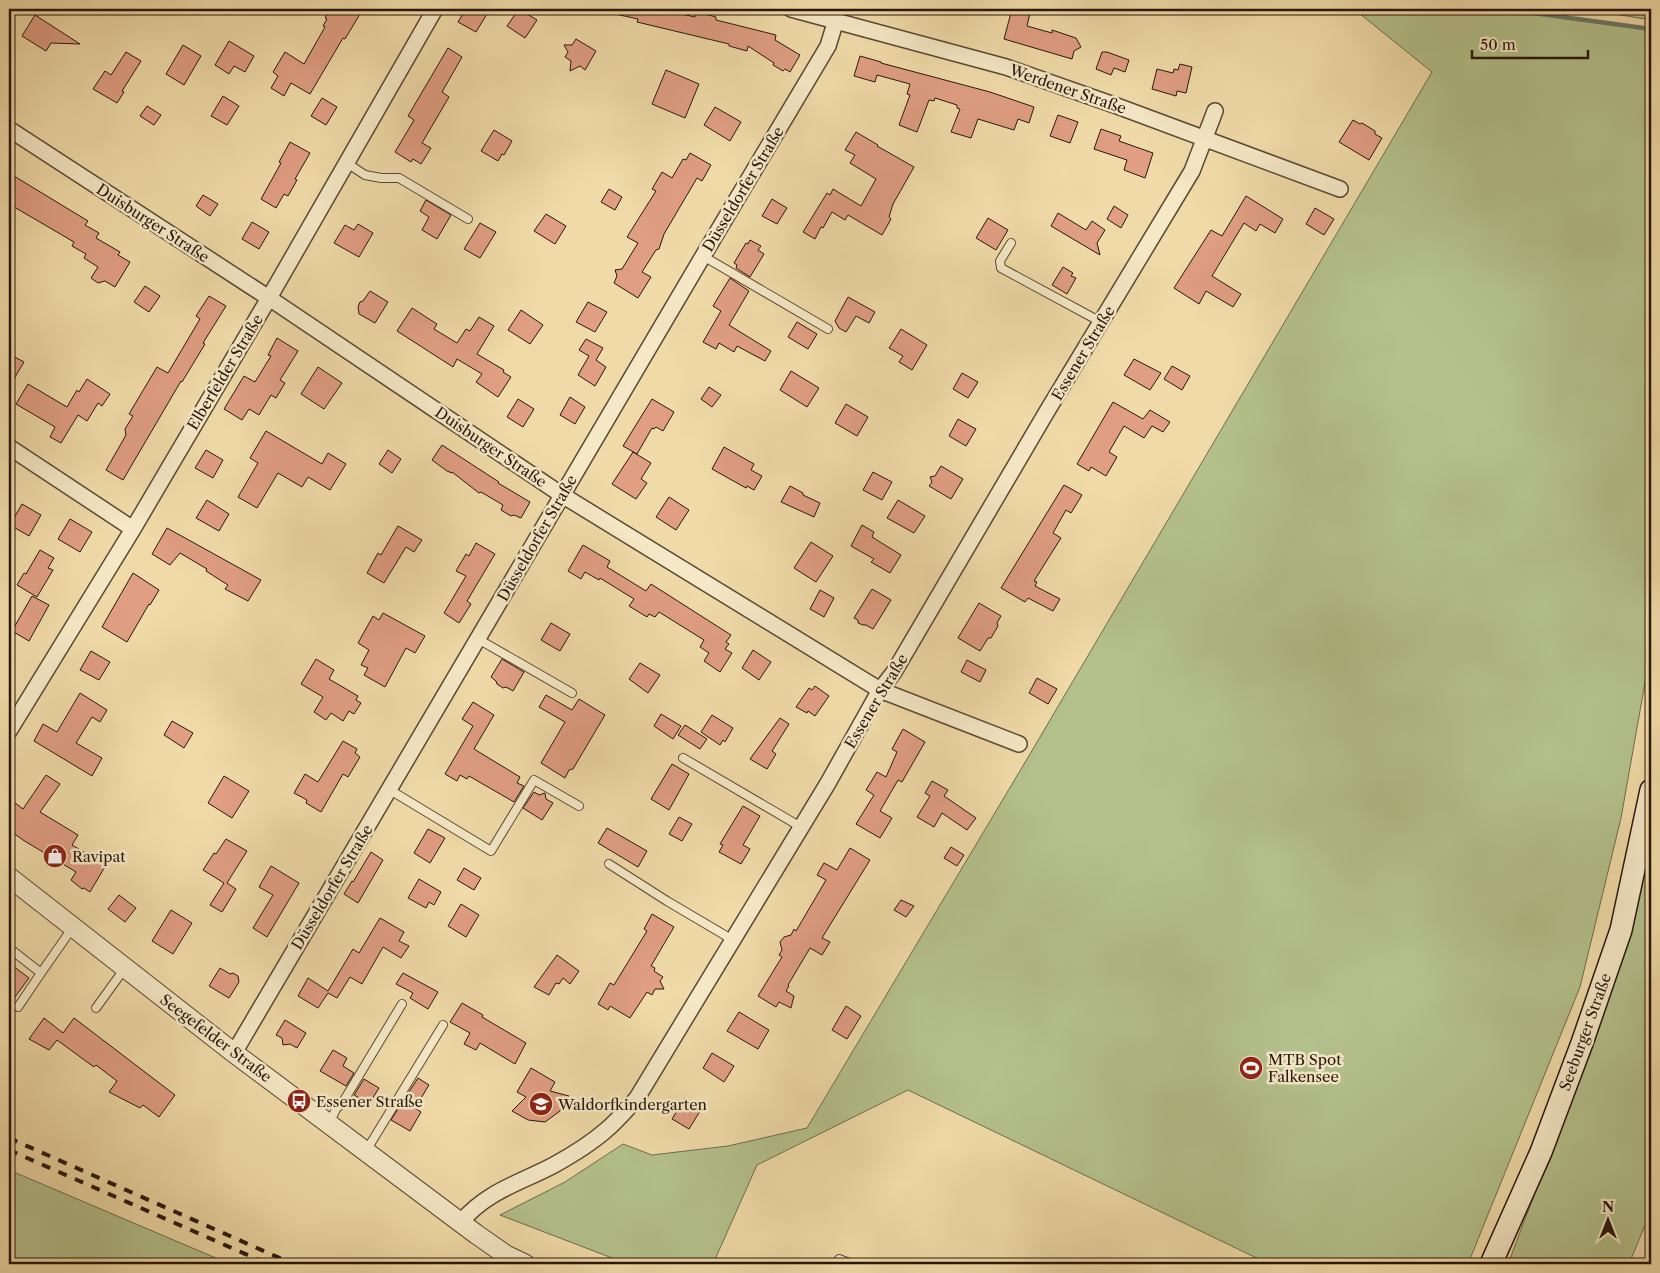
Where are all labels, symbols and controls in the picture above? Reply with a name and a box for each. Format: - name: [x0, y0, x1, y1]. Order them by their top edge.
- scale bar: [1472, 28, 1589, 60]
- text: 50 m: [1480, 35, 1516, 54]
- street label: Werdener Straße: [1006, 60, 1129, 118]
- street label: Düsseldorfer Straße: [698, 123, 788, 255]
- street label: Duisburger Straße: [93, 179, 213, 267]
- street label: Essener Straße: [1047, 302, 1119, 404]
- street label: Elberfelder Straße: [183, 311, 267, 433]
- street label: Duisburger Straße: [432, 403, 550, 491]
- street label: Düsseldorfer Straße: [493, 471, 581, 605]
- street label: Essener Straße: [840, 650, 912, 752]
- street label: Düsseldorfer Straße: [287, 821, 377, 953]
- shop icon: Ravipat: [42, 843, 68, 869]
- place label: Ravipat: [72, 847, 126, 866]
- street label: Seeburger Straße: [1555, 971, 1615, 1093]
- street label: Seegefelder Straße: [156, 990, 276, 1086]
- place label: MTB Spot Falkensee: [1268, 1050, 1342, 1086]
- sports icon: MTB Spot Falkensee: [1238, 1055, 1264, 1081]
- bus stop icon: Essener Straße: [286, 1088, 312, 1114]
- school or university icon: Waldorfkindergarten: [528, 1091, 554, 1117]
- place label: Essener Straße: [316, 1092, 423, 1111]
- place label: Waldorfkindergarten: [557, 1095, 708, 1114]
- north arrow: [1582, 1196, 1632, 1246]
- text: N: [1602, 1198, 1614, 1216]

